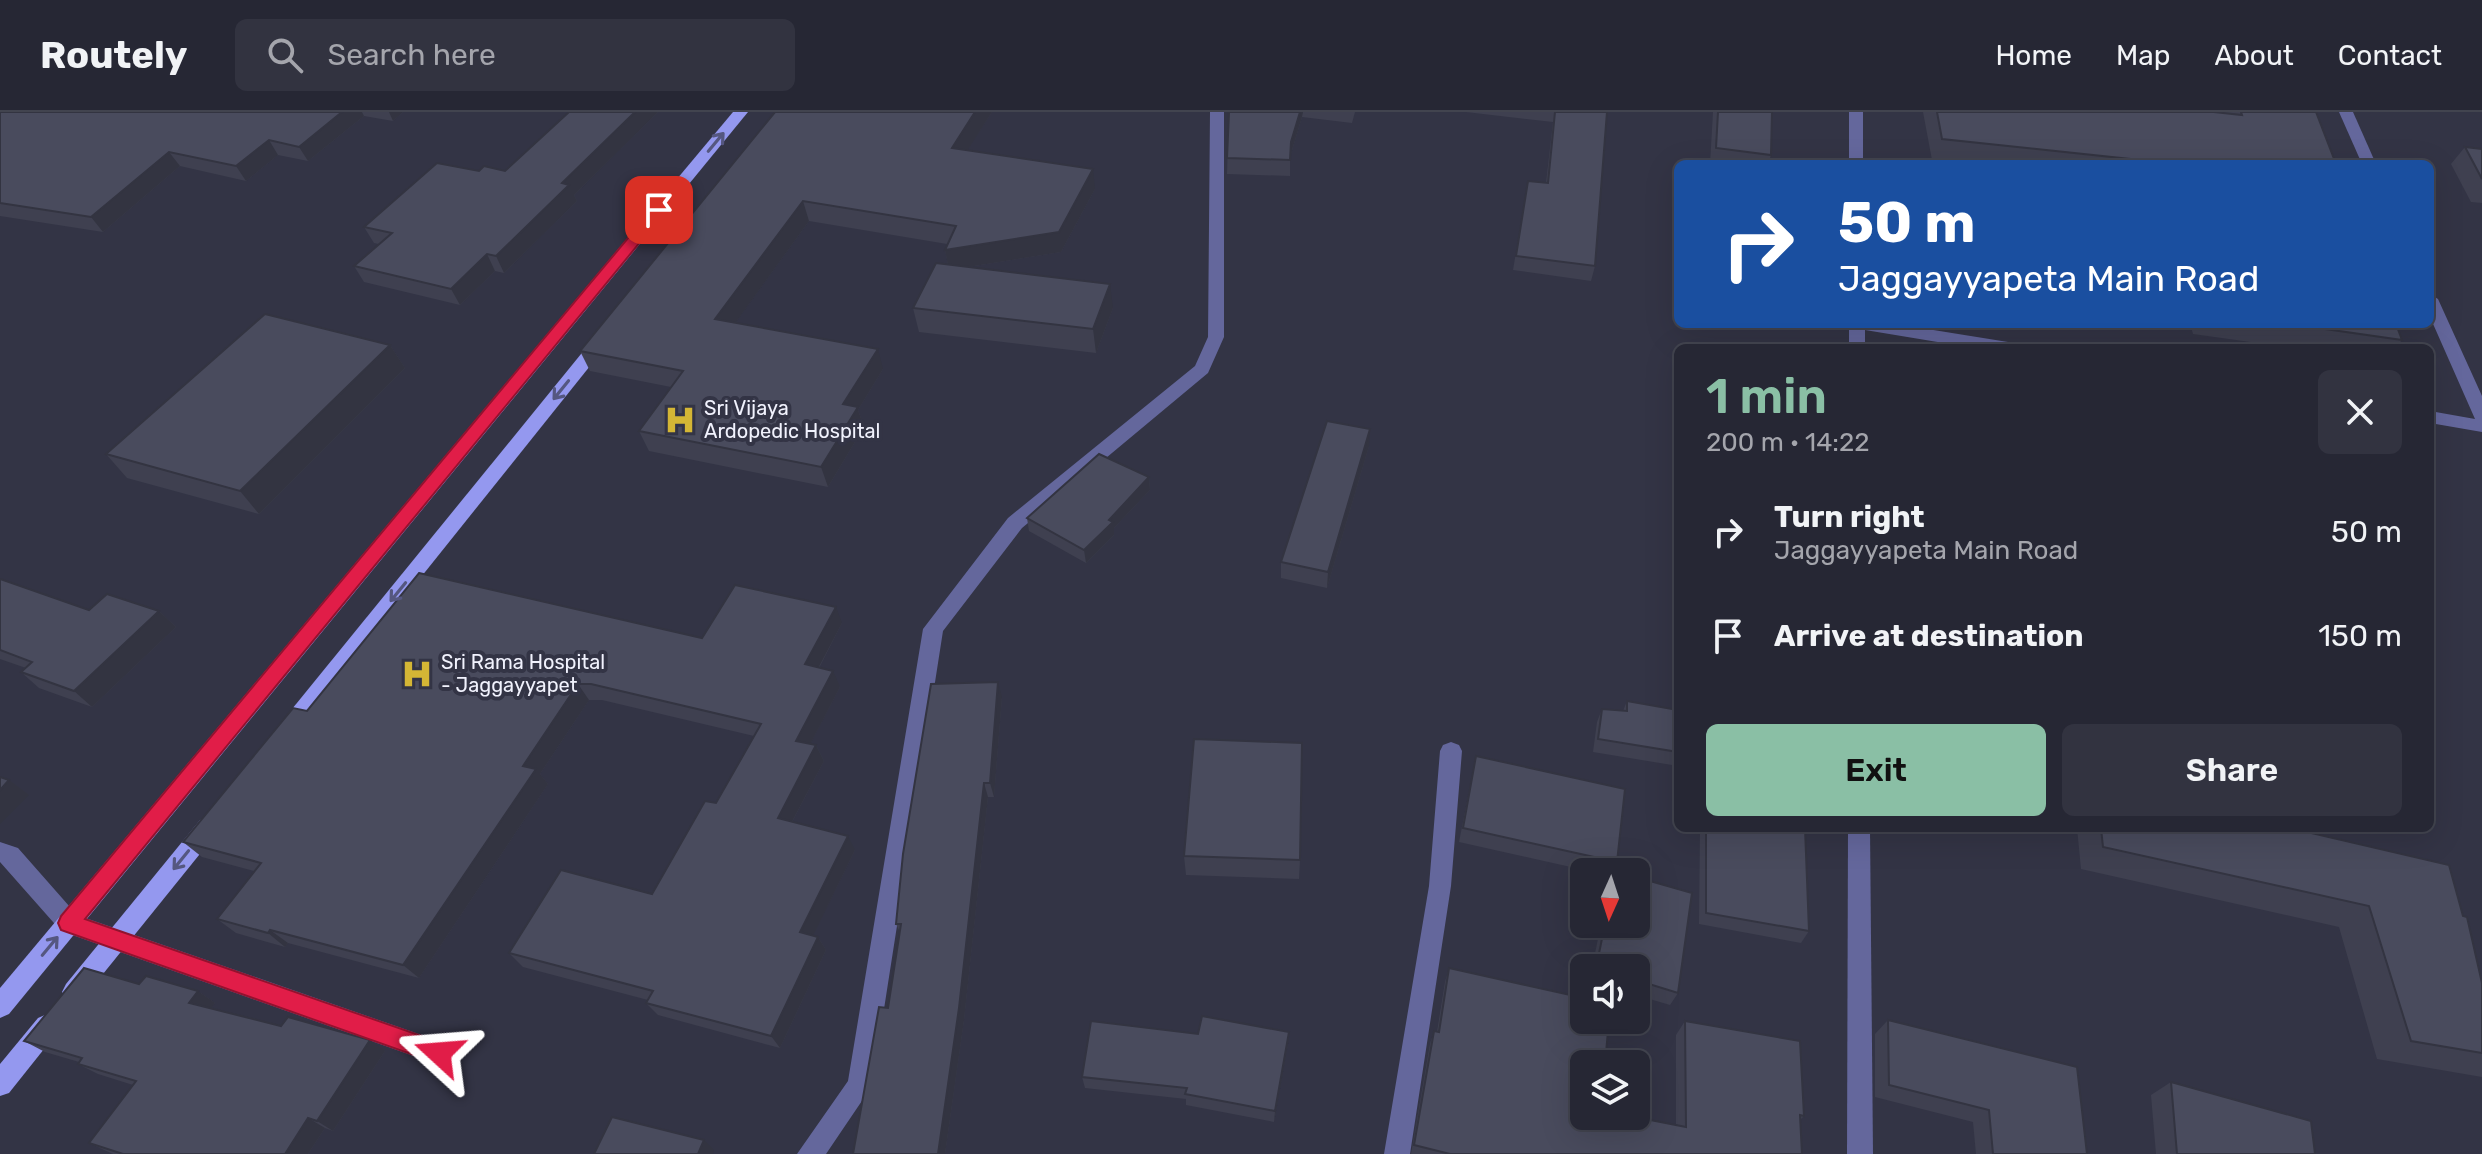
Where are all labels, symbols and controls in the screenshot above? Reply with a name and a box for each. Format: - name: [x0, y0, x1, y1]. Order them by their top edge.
- search box: [235, 19, 795, 91]
- text: Routely: [40, 32, 187, 78]
- icon: search: [263, 33, 307, 77]
- text: Search here: [327, 37, 496, 73]
- text: Home: [1995, 39, 2072, 72]
- text: Map: [2116, 39, 2170, 72]
- text: About: [2214, 39, 2294, 72]
- text: Contact: [2338, 39, 2442, 72]
- one-way arrow: [707, 132, 725, 153]
- pin: [625, 176, 693, 244]
- icon: arrive: [637, 188, 681, 232]
- text: 50 m: [1838, 190, 1975, 256]
- icon: right: [1706, 192, 1810, 296]
- text: Jaggayyapeta Main Road: [1838, 257, 2259, 300]
- text: 1 min: [1706, 368, 1827, 425]
- button: close: [2318, 370, 2402, 454]
- one-way arrow: [553, 379, 570, 400]
- place label: Sri Vijaya Ardopedic Hospital: [704, 396, 880, 443]
- hospital icon: Sri Vijaya Ardopedic Hospital: [663, 403, 697, 437]
- text: 200 m · 14:22: [1706, 427, 1870, 458]
- text: Turn right: [1774, 499, 1925, 535]
- icon: right: [1706, 510, 1750, 554]
- text: 50 m: [2331, 514, 2402, 550]
- text: Jaggayyapeta Main Road: [1774, 535, 2078, 566]
- one-way arrow: [389, 581, 407, 602]
- icon: arrive: [1706, 614, 1750, 658]
- text: Arrive at destination: [1774, 618, 2084, 654]
- text: 150 m: [2318, 618, 2402, 654]
- place label: Sri Rama Hospital - Jaggayyapet: [441, 650, 605, 697]
- hospital icon: Sri Rama Hospital - Jaggayyapet: [400, 657, 434, 691]
- button: Exit: [1706, 724, 2046, 816]
- button: Share: [2062, 724, 2402, 816]
- one-way arrow: [173, 849, 190, 870]
- north arrow: [1570, 858, 1650, 938]
- map controls: [1570, 858, 1650, 1130]
- one-way arrow: [41, 936, 59, 957]
- button: sound: [1570, 954, 1650, 1034]
- position arrow: [397, 1011, 481, 1095]
- button: layers: [1570, 1050, 1650, 1130]

